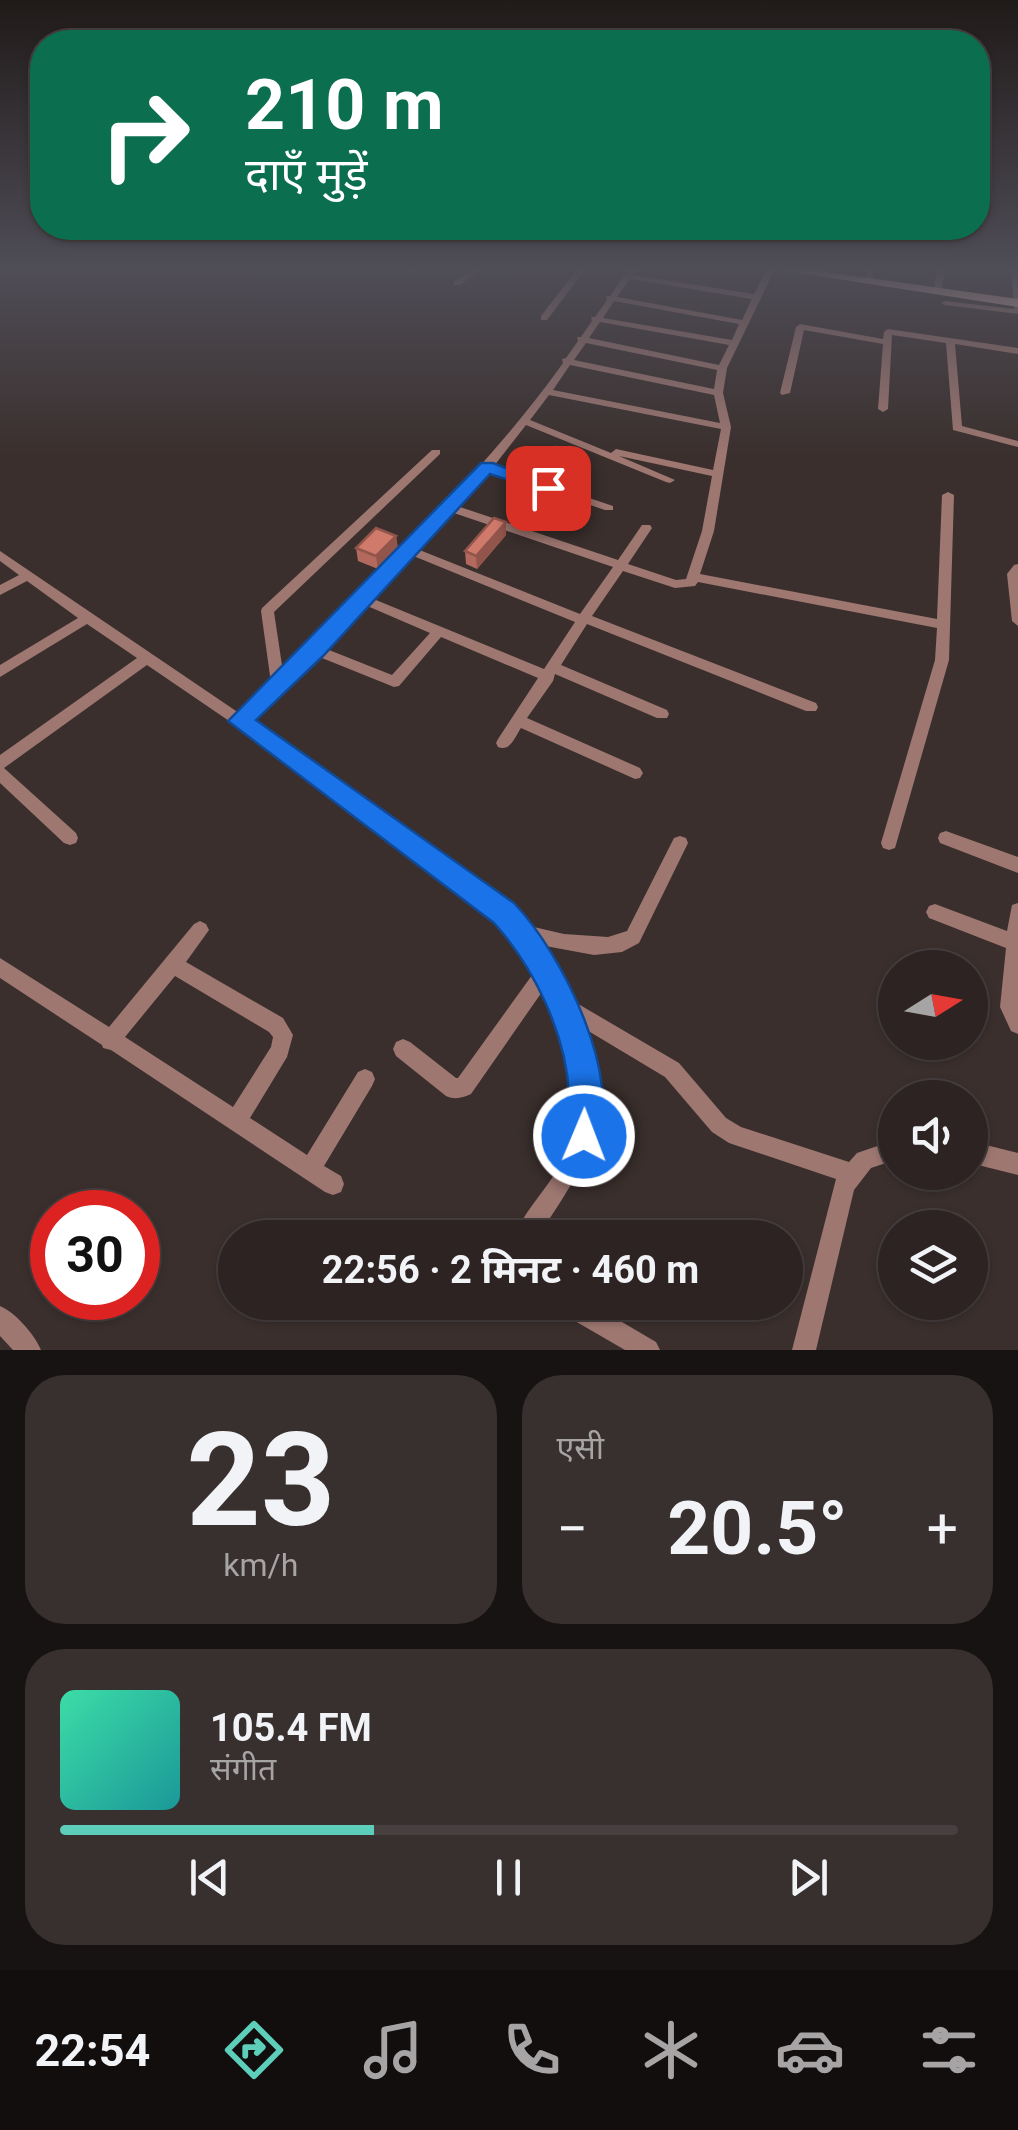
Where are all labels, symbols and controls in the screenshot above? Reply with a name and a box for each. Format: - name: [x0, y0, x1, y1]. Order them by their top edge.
- text: 210 m: [245, 64, 444, 146]
- icon: right: [80, 70, 210, 200]
- text: दाएँ मुड़ें: [245, 148, 368, 201]
- pin: [506, 446, 591, 531]
- icon: arrive: [521, 461, 576, 516]
- north arrow: [878, 950, 988, 1060]
- map controls: [878, 950, 988, 1320]
- button: sound: [878, 1080, 988, 1190]
- position arrow: [532, 1084, 636, 1188]
- speed limit sign: 30: [30, 1190, 160, 1320]
- button: layers: [878, 1210, 988, 1320]
- text: 22:56 · 2 मिनट · 460 m: [322, 1248, 699, 1292]
- text: 23: [186, 1404, 335, 1557]
- text: एसी: [557, 1429, 604, 1467]
- text: 20.5°: [667, 1484, 847, 1572]
- text: −: [557, 1497, 588, 1561]
- text: +: [927, 1497, 958, 1561]
- text: km/h: [223, 1546, 298, 1584]
- text: 105.4 FM: [210, 1706, 372, 1750]
- text: संगीत: [210, 1750, 276, 1788]
- icon: previous: [182, 1850, 237, 1905]
- icon: pause: [481, 1850, 536, 1905]
- icon: next: [781, 1850, 836, 1905]
- icon: directions: [219, 2015, 289, 2085]
- icon: music: [358, 2015, 428, 2085]
- icon: phone: [497, 2015, 567, 2085]
- icon: climate: [636, 2015, 706, 2085]
- icon: car: [775, 2015, 845, 2085]
- icon: filters: [914, 2015, 984, 2085]
- text: 22:54: [34, 2024, 150, 2077]

